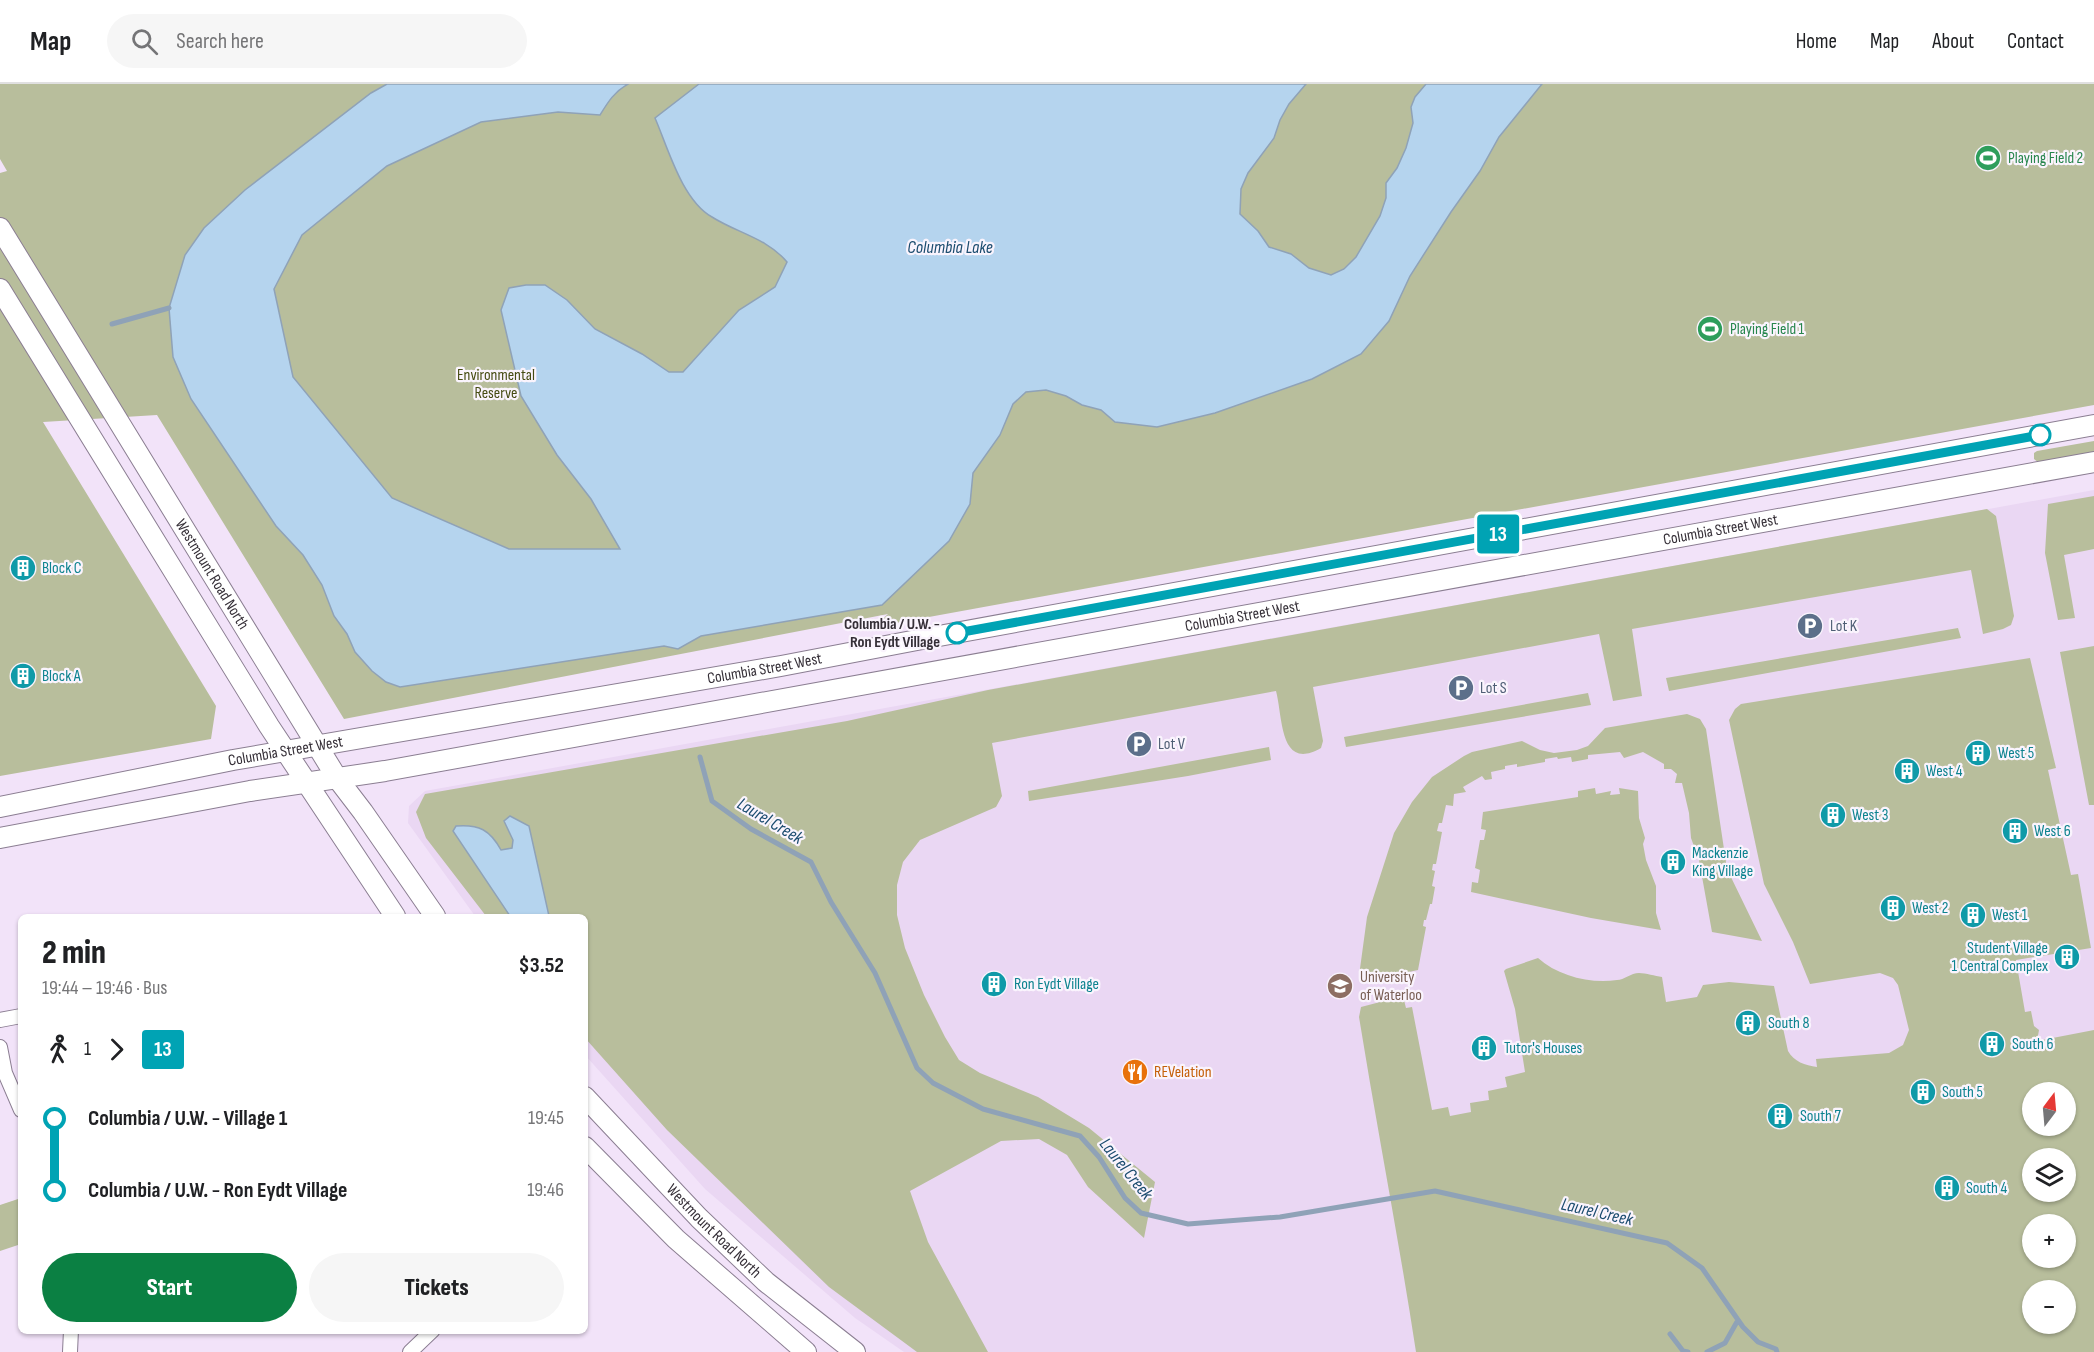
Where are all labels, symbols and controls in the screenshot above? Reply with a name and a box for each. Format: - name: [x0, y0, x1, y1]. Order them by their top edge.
- search box: [107, 14, 527, 68]
- text: Map: [30, 25, 71, 58]
- icon: search: [128, 25, 161, 58]
- text: Search here: [176, 28, 264, 55]
- text: Home: [1796, 29, 1837, 54]
- text: Map: [1870, 29, 1899, 54]
- text: About: [1932, 29, 1974, 54]
- text: Contact: [2007, 29, 2064, 54]
- sports icon: Playing Field 2: [1973, 143, 2003, 173]
- place label: Playing Field 2: [2008, 149, 2083, 168]
- water label: Columbia Lake: [907, 237, 993, 258]
- sports icon: Playing Field 1: [1695, 314, 1725, 344]
- place label: Playing Field 1: [1730, 320, 1805, 339]
- park label: Environmental Reserve: [457, 366, 535, 403]
- unlabelled marker: [2029, 424, 2051, 446]
- street label: Columbia Street West: [1662, 510, 1779, 549]
- line badge: 13: [1471, 514, 1525, 554]
- street label: Westmount Road North: [171, 516, 253, 633]
- text: 13: [1489, 522, 1507, 547]
- building icon: Block C: [8, 553, 38, 583]
- place label: Block C: [42, 559, 82, 578]
- street label: Columbia Street West: [1183, 596, 1301, 636]
- parking icon: Lot K: [1795, 611, 1825, 641]
- place label: Columbia / U.W. - Ron Eydt Village: [844, 615, 940, 652]
- place label: Lot K: [1830, 617, 1858, 636]
- marker: Columbia / U.W. - Ron Eydt Village: [946, 622, 968, 644]
- street label: Columbia Street West: [706, 649, 824, 688]
- building icon: Block A: [8, 661, 38, 691]
- place label: Block A: [42, 667, 81, 686]
- parking icon: Lot S: [1446, 673, 1476, 703]
- place label: Lot S: [1480, 679, 1507, 698]
- parking icon: Lot V: [1124, 729, 1154, 759]
- street label: Columbia Street West: [226, 732, 345, 770]
- place label: Lot V: [1158, 735, 1186, 754]
- building icon: West 5: [1963, 738, 1993, 768]
- place label: West 5: [1998, 744, 2034, 763]
- building icon: West 4: [1892, 756, 1922, 786]
- place label: West 4: [1926, 762, 1963, 781]
- water label: Laurel Creek: [733, 793, 808, 849]
- building icon: West 3: [1818, 800, 1848, 830]
- place label: West 3: [1852, 806, 1888, 825]
- building icon: West 6: [2000, 816, 2030, 846]
- place label: West 6: [2034, 822, 2071, 841]
- place label: Mackenzie King Village: [1692, 844, 1753, 881]
- building icon: Mackenzie King Village: [1658, 847, 1688, 877]
- building icon: West 2: [1878, 893, 1908, 923]
- place label: West 2: [1912, 899, 1948, 918]
- building icon: West 1: [1958, 900, 1988, 930]
- place label: West 1: [1992, 906, 2028, 925]
- text: 2 min: [42, 933, 106, 973]
- place label: Student Village 1 Central Complex: [1952, 939, 2048, 976]
- building icon: Student Village 1 Central Complex: [2052, 942, 2082, 972]
- text: $3.52: [519, 952, 564, 979]
- place label: University of Waterloo: [1360, 968, 1422, 1005]
- building icon: Ron Eydt Village: [979, 969, 1009, 999]
- school or university icon: University of Waterloo: [1325, 971, 1355, 1001]
- place label: Ron Eydt Village: [1014, 975, 1099, 994]
- text: 19:44 – 19:46 · Bus: [42, 976, 167, 1000]
- building icon: South 8: [1733, 1008, 1763, 1038]
- place label: South 8: [1768, 1014, 1809, 1033]
- building icon: South 6: [1977, 1029, 2007, 1059]
- icon: walk: [42, 1033, 75, 1066]
- icon: forward: [100, 1033, 133, 1066]
- building icon: Tutor's Houses: [1469, 1033, 1499, 1063]
- place label: South 6: [2012, 1035, 2053, 1054]
- text: 1: [84, 1037, 91, 1061]
- text: 13: [154, 1037, 172, 1062]
- place label: Tutor's Houses: [1504, 1039, 1583, 1058]
- restaurant icon: REVelation: [1120, 1057, 1150, 1087]
- place label: REVelation: [1154, 1063, 1212, 1082]
- building icon: South 5: [1908, 1077, 1938, 1107]
- north arrow: [2022, 1082, 2076, 1136]
- map controls: [2022, 1082, 2076, 1334]
- place label: South 5: [1942, 1083, 1983, 1102]
- building icon: South 7: [1765, 1101, 1795, 1131]
- text: Columbia / U.W. - Village 1: [88, 1105, 287, 1132]
- text: 19:45: [528, 1106, 564, 1130]
- place label: South 7: [1800, 1107, 1841, 1126]
- water label: Laurel Creek: [1095, 1134, 1158, 1205]
- button: layers: [2022, 1148, 2076, 1202]
- building icon: South 4: [1932, 1173, 1962, 1203]
- text: Columbia / U.W. - Ron Eydt Village: [88, 1177, 347, 1204]
- text: 19:46: [527, 1178, 564, 1202]
- place label: South 4: [1966, 1179, 2007, 1198]
- street label: Westmount Road North: [662, 1180, 765, 1282]
- water label: Laurel Creek: [1559, 1194, 1636, 1231]
- button: +: [2022, 1214, 2076, 1268]
- button: Start: [42, 1253, 297, 1322]
- button: Tickets: [309, 1253, 564, 1322]
- button: −: [2022, 1280, 2076, 1334]

